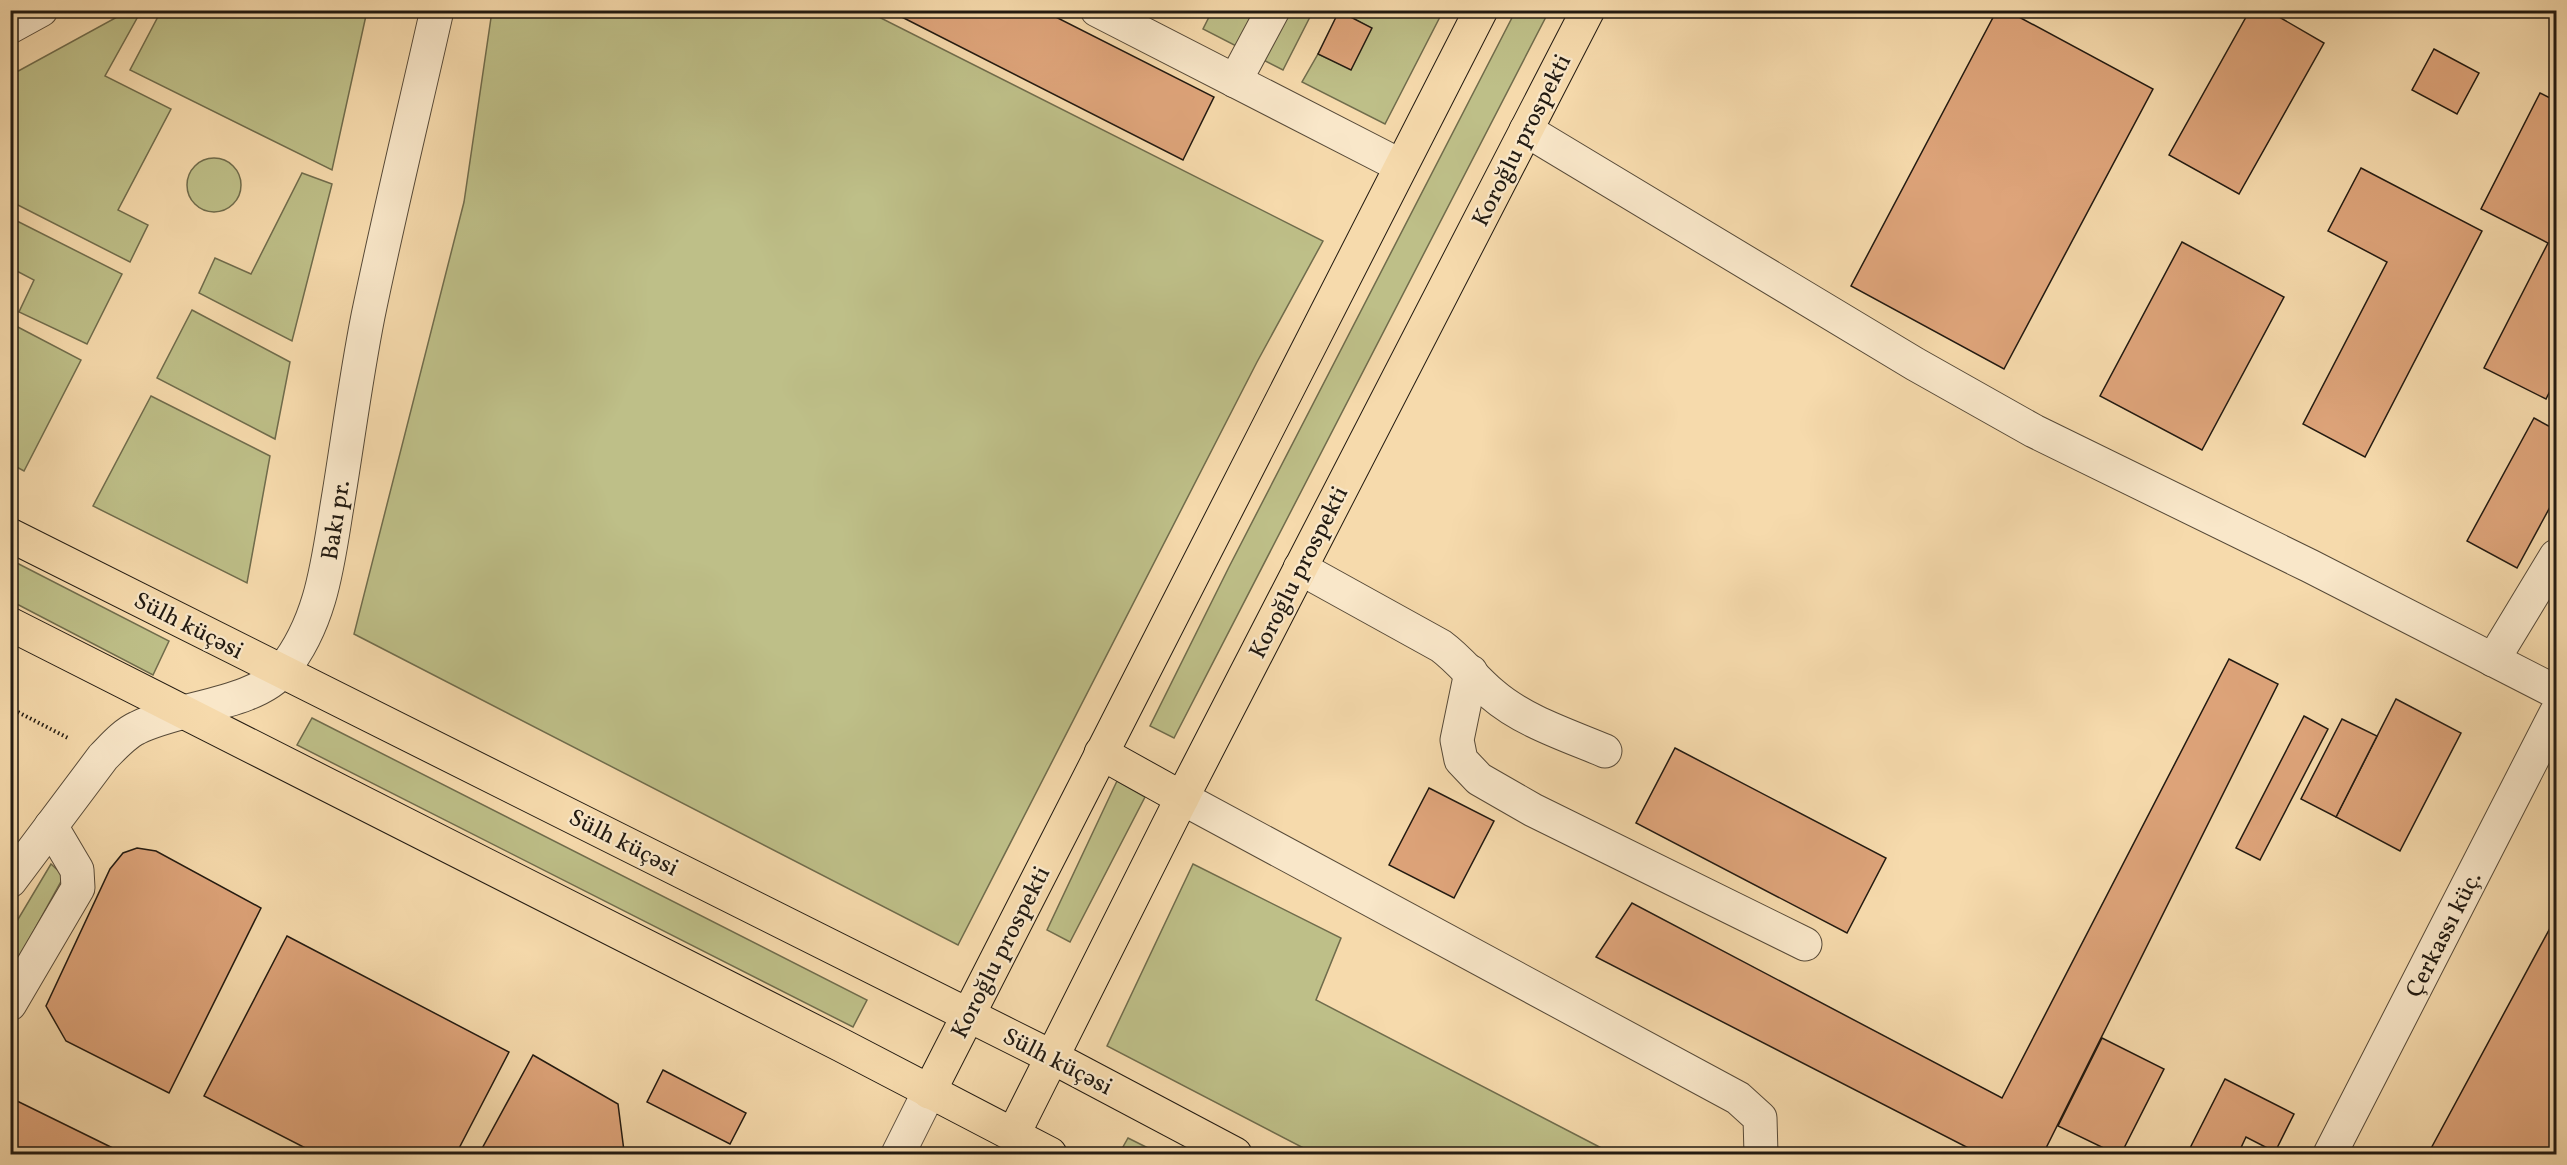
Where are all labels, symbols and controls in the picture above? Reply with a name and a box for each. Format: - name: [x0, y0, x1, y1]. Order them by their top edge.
- street label: Koroğlu prospekti: [1465, 49, 1581, 233]
- street label: Bakı pr.: [314, 478, 360, 563]
- street label: Koroğlu prospekti: [1242, 481, 1358, 665]
- street label: Sülh küçəsi: [127, 585, 249, 669]
- street label: Sülh küçəsi: [562, 802, 684, 886]
- street label: Koroğlu prospekti: [944, 861, 1060, 1045]
- street label: Çerkassı küç.: [2398, 866, 2491, 1004]
- street label: Sülh küçəsi: [996, 1021, 1118, 1105]

